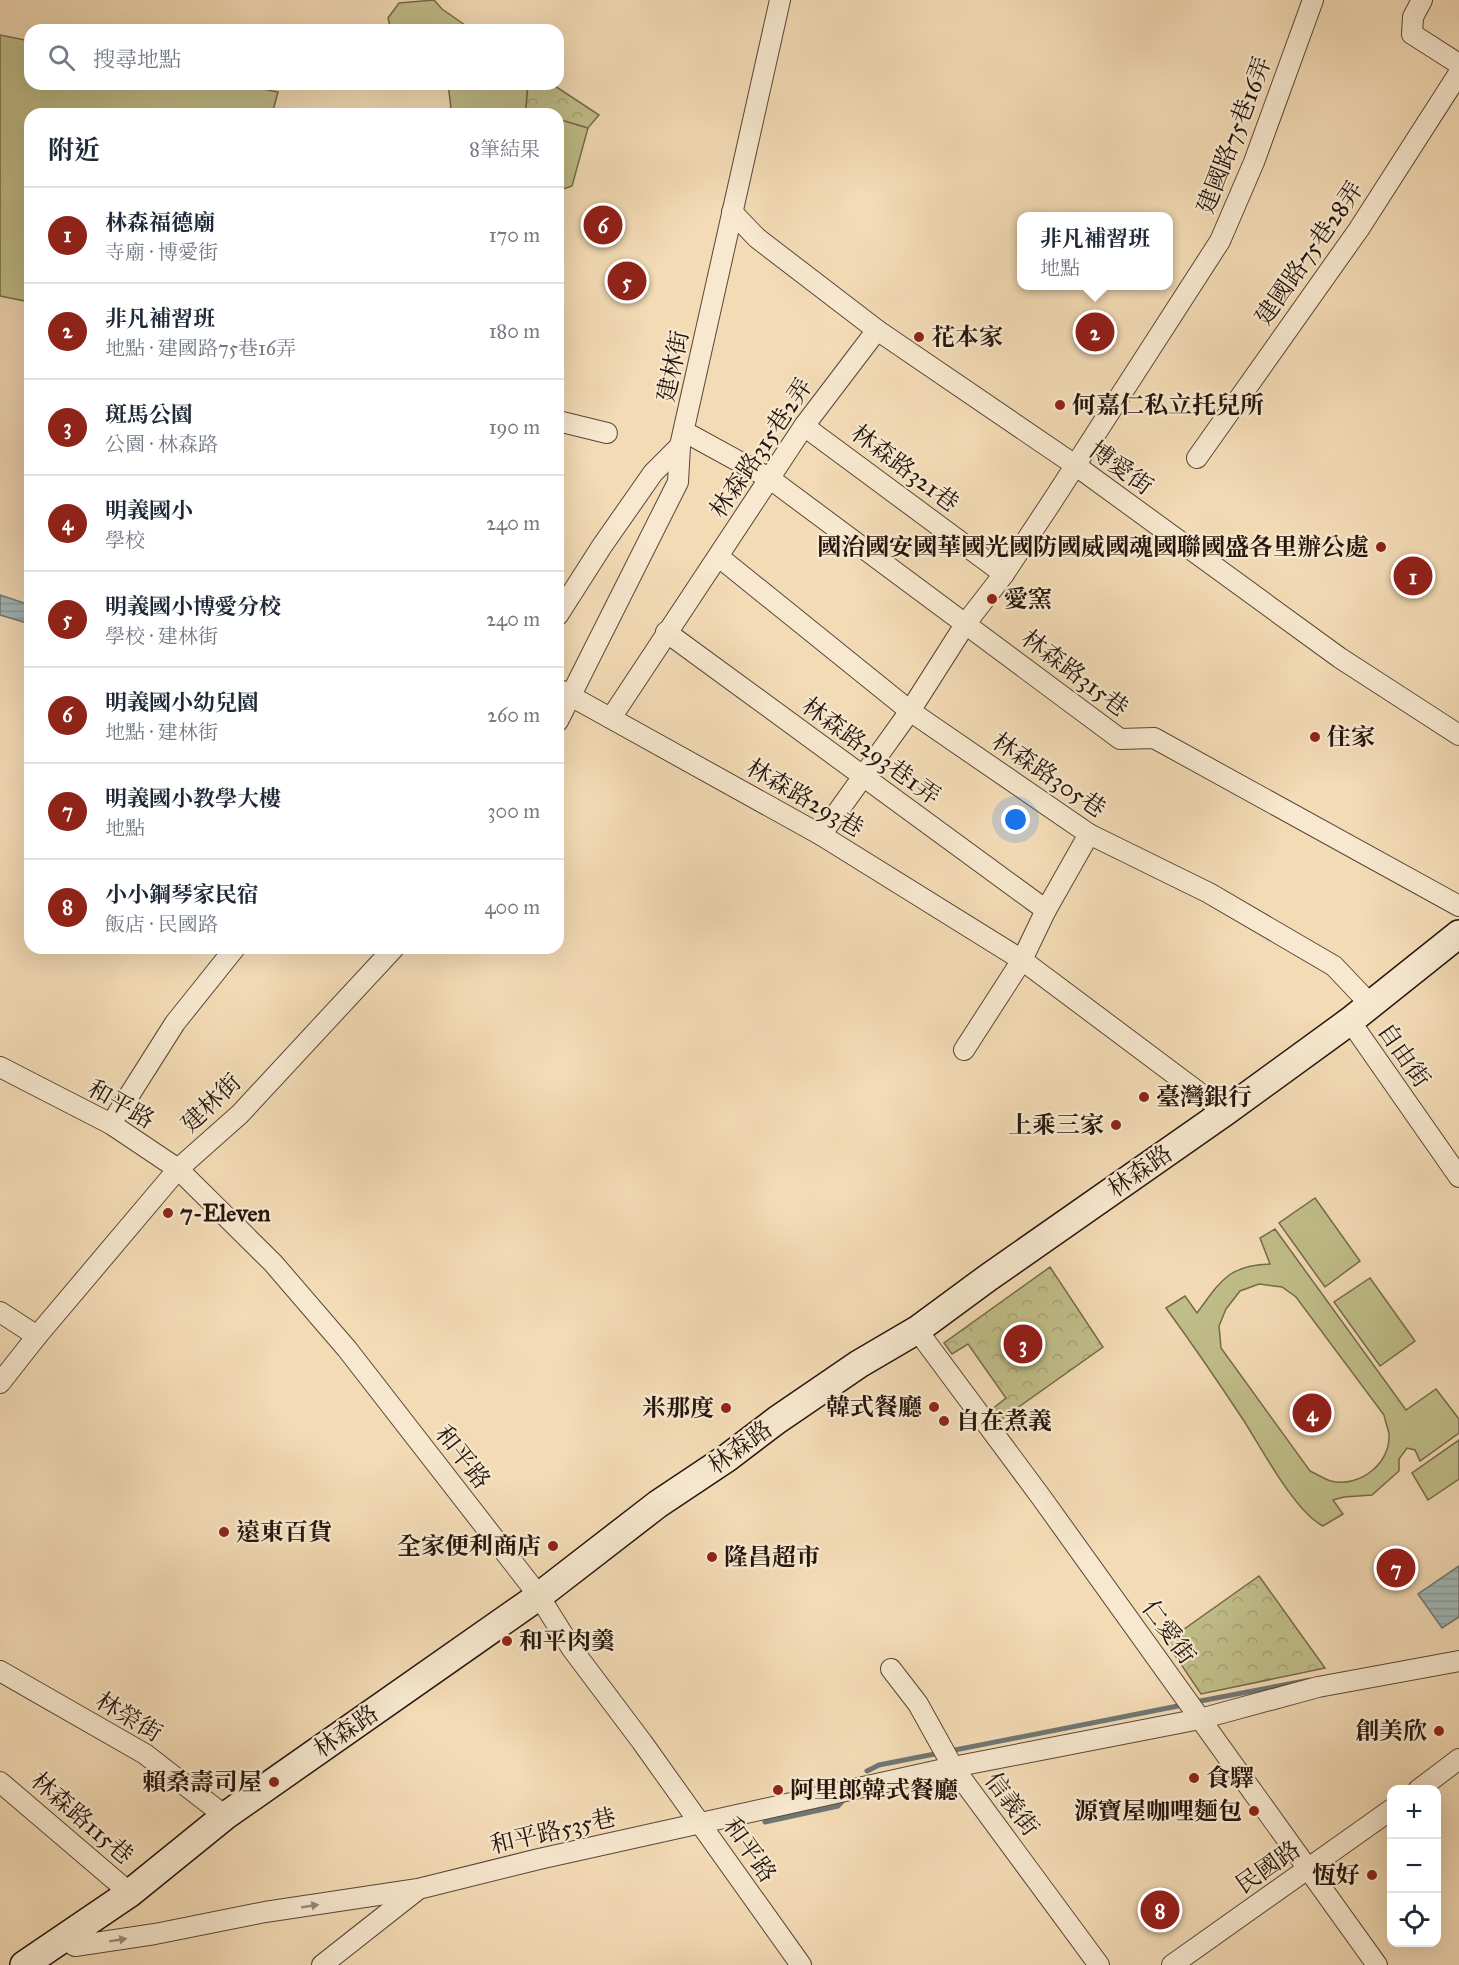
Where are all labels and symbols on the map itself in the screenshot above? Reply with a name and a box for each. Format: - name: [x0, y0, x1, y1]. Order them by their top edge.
- street label: 建國路75巷16弄: [1190, 52, 1278, 218]
- street label: 建國路75巷28弄: [1248, 175, 1370, 331]
- pin: 6: [584, 202, 622, 248]
- pin: 5: [608, 258, 646, 304]
- pin: 2: [1076, 310, 1114, 354]
- place label: 花本家: [931, 322, 1003, 352]
- street label: 建林街: [651, 328, 695, 404]
- marker: 花本家: [912, 330, 926, 344]
- street label: 林森路315巷2弄: [703, 372, 819, 524]
- place label: 何嘉仁私立托兒所: [1072, 390, 1264, 420]
- marker: 何嘉仁私立托兒所: [1053, 398, 1067, 412]
- street label: 林森路321巷: [845, 418, 965, 518]
- street label: 博愛街: [1083, 435, 1159, 501]
- place label: 國治國安國華國光國防國威國魂國聯國盛各里辦公處: [817, 532, 1369, 562]
- marker: 國治國安國華國光國防國威國魂國聯國盛各里辦公處: [1374, 540, 1388, 554]
- pin: 1: [1394, 554, 1432, 598]
- place label: 愛窯: [1004, 584, 1052, 614]
- marker: 愛窯: [985, 592, 999, 606]
- street label: 林森路315巷: [1016, 623, 1134, 723]
- street label: 林森路293巷1弄: [796, 691, 946, 811]
- place label: 住家: [1327, 722, 1375, 752]
- street label: 林森路305巷: [986, 726, 1112, 824]
- marker: 住家: [1308, 730, 1322, 744]
- street label: 林森路293巷: [741, 753, 869, 843]
- your location: [1001, 805, 1030, 834]
- street label: 自由街: [1371, 1017, 1437, 1093]
- street label: 建林街: [175, 1067, 247, 1139]
- street label: 和平路: [82, 1073, 160, 1135]
- place label: 臺灣銀行: [1156, 1082, 1252, 1112]
- marker: 臺灣銀行: [1137, 1090, 1151, 1104]
- place label: 上乘三家: [1008, 1110, 1104, 1140]
- marker: 上乘三家: [1109, 1118, 1123, 1132]
- street label: 林森路: [1102, 1138, 1178, 1204]
- place label: 7-Eleven: [180, 1198, 270, 1228]
- marker: 7-Eleven: [161, 1206, 175, 1220]
- pin: 3: [1004, 1322, 1042, 1366]
- pin: 4: [1292, 1390, 1332, 1436]
- place label: 韓式餐廳: [826, 1392, 922, 1422]
- place label: 米那度: [642, 1393, 714, 1423]
- marker: 韓式餐廳: [927, 1400, 941, 1414]
- marker: 米那度: [719, 1401, 733, 1415]
- place label: 自在煮義: [956, 1406, 1052, 1436]
- street label: 林森路: [702, 1414, 778, 1480]
- marker: 自在煮義: [937, 1414, 951, 1428]
- street label: 和平路: [429, 1419, 497, 1495]
- place label: 遠東百貨: [236, 1517, 332, 1547]
- marker: 遠東百貨: [217, 1525, 231, 1539]
- place label: 全家便利商店: [397, 1531, 541, 1561]
- marker: 全家便利商店: [546, 1539, 560, 1553]
- place label: 隆昌超市: [724, 1542, 820, 1572]
- pin: 7: [1376, 1546, 1416, 1590]
- marker: 隆昌超市: [705, 1550, 719, 1564]
- street label: 仁愛街: [1136, 1594, 1202, 1670]
- place label: 和平肉羹: [519, 1626, 615, 1656]
- marker: 和平肉羹: [500, 1634, 514, 1648]
- street label: 林榮街: [90, 1686, 168, 1748]
- street label: 林森路: [308, 1698, 384, 1764]
- place label: 創美欣: [1355, 1716, 1427, 1746]
- marker: 創美欣: [1432, 1724, 1446, 1738]
- place label: 食驛: [1206, 1763, 1254, 1793]
- street label: 林森路115巷: [25, 1765, 139, 1871]
- street label: 信義街: [978, 1766, 1046, 1842]
- place label: 賴桑壽司屋: [142, 1767, 262, 1797]
- marker: 食驛: [1187, 1771, 1201, 1785]
- marker: 賴桑壽司屋: [267, 1775, 281, 1789]
- place label: 阿里郎韓式餐廳: [790, 1775, 958, 1805]
- marker: 阿里郎韓式餐廳: [771, 1783, 785, 1797]
- place label: 源寶屋咖哩麵包: [1074, 1796, 1242, 1826]
- street label: 和平路535巷: [487, 1802, 619, 1860]
- marker: 源寶屋咖哩麵包: [1247, 1804, 1261, 1818]
- street label: 和平路: [717, 1812, 783, 1888]
- street label: 民國路: [1230, 1834, 1306, 1900]
- place label: 恆好: [1312, 1860, 1360, 1890]
- marker: 恆好: [1365, 1868, 1379, 1882]
- pin: 8: [1140, 1888, 1180, 1932]
- one-way arrow: [301, 1901, 320, 1910]
- one-way arrow: [109, 1935, 128, 1944]

